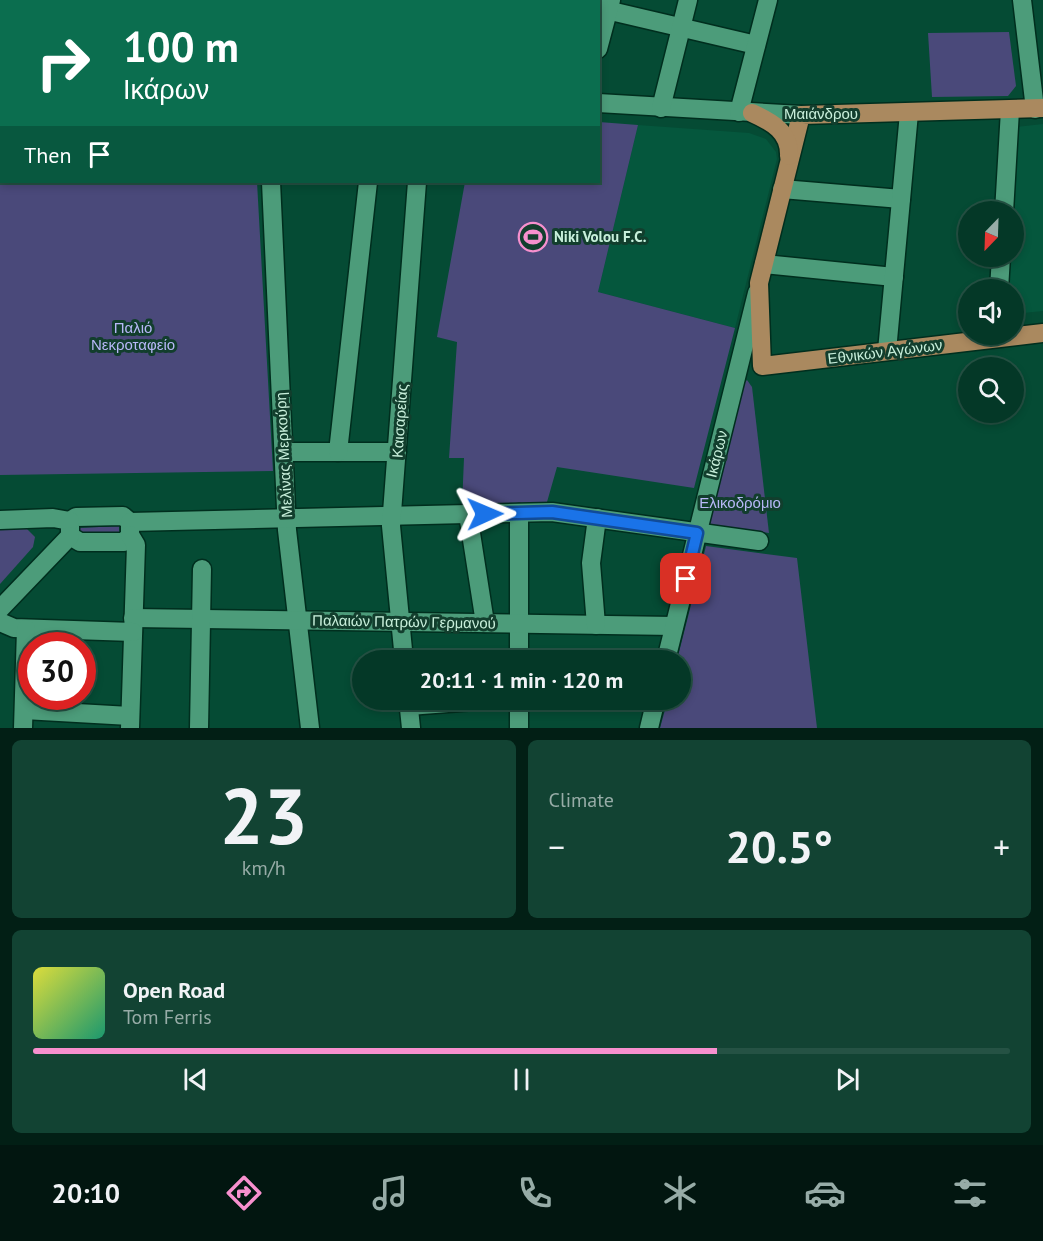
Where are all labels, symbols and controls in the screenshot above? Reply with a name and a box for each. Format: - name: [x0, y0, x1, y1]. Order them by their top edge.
- text: 100 m: [123, 19, 239, 74]
- icon: right: [24, 24, 102, 102]
- text: Ικάρων: [123, 72, 209, 106]
- street label: Μαιάνδρου: [784, 104, 858, 123]
- icon: arrive: [83, 138, 116, 171]
- text: Then: [24, 141, 71, 169]
- north arrow: [958, 201, 1024, 267]
- map controls: [958, 201, 1024, 423]
- sports icon: Niki Volou F.C.: [517, 221, 549, 253]
- place label: Niki Volou F.C.: [554, 227, 647, 246]
- button: sound: [958, 279, 1024, 345]
- park label: Παλιό Νεκροταφείο: [91, 318, 175, 354]
- street label: Εθνικών Αγώνων: [827, 335, 943, 368]
- button: search: [958, 357, 1024, 423]
- street label: Καισαρείας: [387, 383, 412, 459]
- street label: Μελίνας Μερκούρη: [271, 392, 296, 518]
- street label: Ικάρων: [702, 428, 732, 479]
- position arrow: [453, 482, 517, 546]
- park label: Ελικοδρόμιο: [699, 493, 781, 512]
- pin: [660, 553, 711, 604]
- icon: arrive: [669, 562, 702, 595]
- street label: Παλαιών Πατρών Γερμανού: [312, 610, 496, 633]
- speed limit sign: 30: [18, 632, 96, 710]
- text: 20:11 · 1 min · 120 m: [420, 666, 623, 694]
- text: 23: [220, 765, 308, 866]
- text: Climate: [549, 787, 614, 813]
- text: 20.5°: [726, 817, 833, 875]
- text: −: [549, 825, 565, 868]
- text: +: [993, 825, 1010, 868]
- text: km/h: [242, 855, 286, 881]
- text: Open Road: [123, 976, 225, 1004]
- text: Tom Ferris: [123, 1004, 212, 1030]
- icon: previous: [179, 1063, 212, 1096]
- icon: pause: [505, 1063, 538, 1096]
- icon: next: [831, 1063, 864, 1096]
- icon: directions: [223, 1172, 265, 1214]
- icon: music: [369, 1172, 411, 1214]
- icon: phone: [514, 1172, 556, 1214]
- icon: climate: [659, 1172, 701, 1214]
- icon: car: [804, 1172, 846, 1214]
- icon: filters: [949, 1172, 991, 1214]
- text: 20:10: [52, 1176, 120, 1210]

